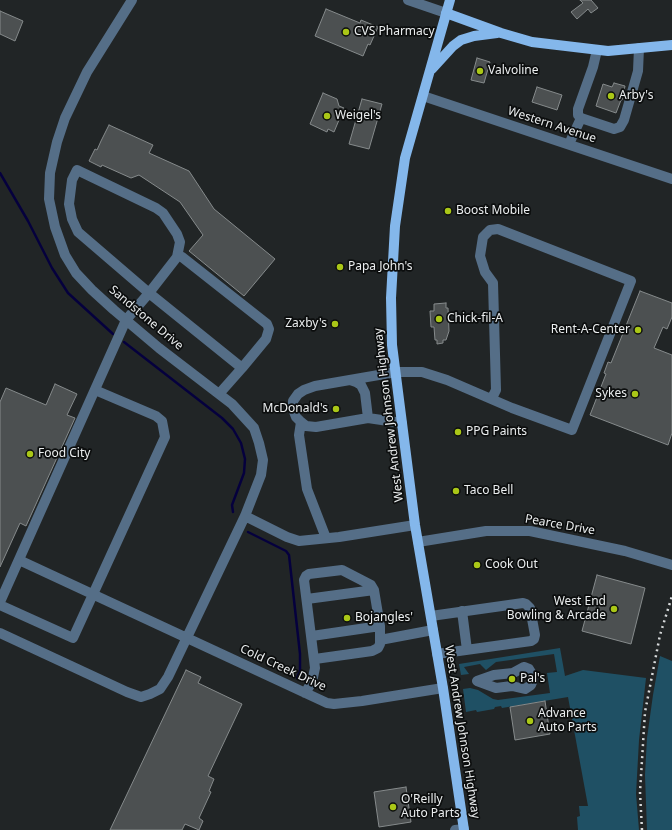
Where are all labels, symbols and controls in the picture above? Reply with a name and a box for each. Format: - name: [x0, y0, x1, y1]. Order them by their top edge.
- place label: CVS Pharmacy: [354, 25, 435, 39]
- marker: CVS Pharmacy: [341, 27, 351, 37]
- place label: Valvoline: [488, 64, 539, 78]
- marker: Valvoline: [475, 66, 485, 76]
- place label: Arby's: [619, 89, 653, 103]
- marker: Arby's: [606, 91, 616, 101]
- street label: Western Avenue: [506, 104, 598, 146]
- place label: Weigel's: [335, 109, 381, 123]
- marker: Weigel's: [322, 111, 332, 121]
- place label: Boost Mobile: [456, 204, 530, 218]
- marker: Boost Mobile: [443, 206, 453, 216]
- place label: Papa John's: [348, 260, 413, 274]
- marker: Papa John's: [335, 262, 345, 272]
- street label: Sandstone Drive: [106, 283, 186, 353]
- place label: Chick-fil-A: [447, 312, 503, 326]
- marker: Chick-fil-A: [434, 314, 444, 324]
- place label: Zaxby's: [285, 317, 327, 331]
- marker: Zaxby's: [330, 319, 340, 329]
- place label: Rent-A-Center: [551, 323, 630, 337]
- marker: Rent-A-Center: [633, 325, 643, 335]
- street label: West Andrew Johnson Highway: [371, 327, 407, 503]
- place label: Sykes: [595, 387, 627, 401]
- marker: Sykes: [630, 389, 640, 399]
- place label: McDonald's: [263, 402, 328, 416]
- marker: McDonald's: [331, 404, 341, 414]
- place label: PPG Paints: [466, 425, 527, 439]
- marker: PPG Paints: [453, 427, 463, 437]
- place label: Food City: [38, 447, 90, 461]
- marker: Food City: [25, 449, 35, 459]
- place label: Taco Bell: [464, 484, 513, 498]
- marker: Taco Bell: [451, 486, 461, 496]
- street label: Pearce Drive: [524, 512, 596, 538]
- place label: Cook Out: [485, 558, 538, 572]
- marker: Cook Out: [472, 560, 482, 570]
- place label: West End Bowling & Arcade: [507, 595, 606, 623]
- marker: West End Bowling & Arcade: [609, 604, 619, 614]
- place label: Bojangles': [355, 611, 413, 625]
- marker: Bojangles': [342, 613, 352, 623]
- street label: Cold Creek Drive: [238, 642, 328, 694]
- street label: West Andrew Johnson Highway: [441, 644, 483, 820]
- place label: Pal's: [520, 672, 545, 686]
- marker: Pal's: [507, 674, 517, 684]
- place label: Advance Auto Parts: [538, 707, 597, 735]
- marker: Advance Auto Parts: [525, 716, 535, 726]
- place label: O'Reilly Auto Parts: [401, 793, 460, 821]
- marker: O'Reilly Auto Parts: [388, 802, 398, 812]

